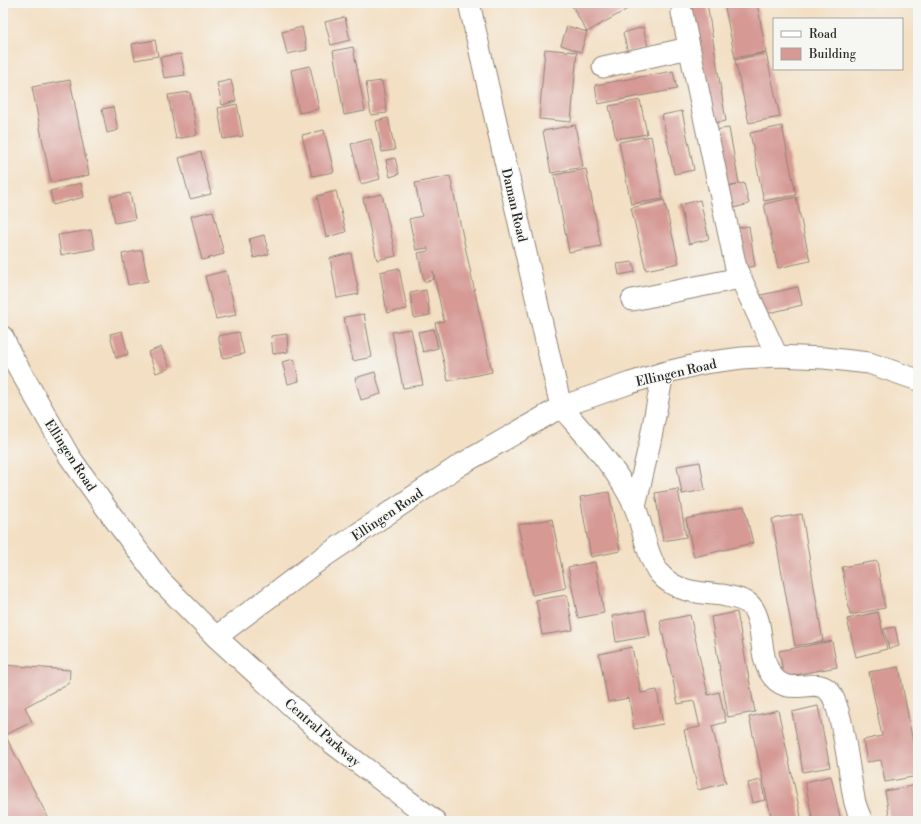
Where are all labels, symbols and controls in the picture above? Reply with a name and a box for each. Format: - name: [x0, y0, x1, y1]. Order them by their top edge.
- legend: [773, 18, 903, 70]
- text: Road: [809, 27, 837, 42]
- text: Building: [808, 47, 857, 62]
- street label: Daman Road: [498, 167, 530, 244]
- street label: Ellingen Road: [634, 356, 719, 390]
- street label: Ellingen Road: [41, 417, 100, 495]
- street label: Ellingen Road: [349, 485, 427, 545]
- street label: Central Parkway: [281, 695, 364, 771]

